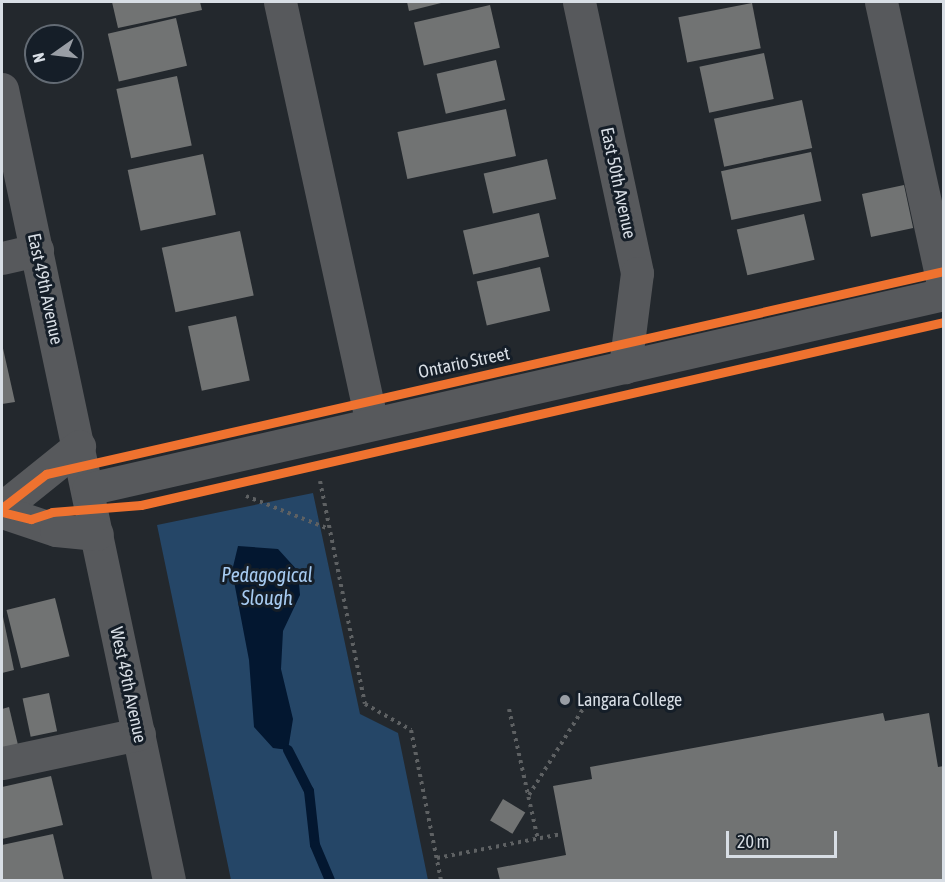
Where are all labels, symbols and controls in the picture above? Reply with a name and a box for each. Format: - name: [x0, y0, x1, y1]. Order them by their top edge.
- north arrow: [24, 24, 84, 84]
- text: N: [29, 51, 48, 65]
- street label: East 50th Avenue: [596, 125, 640, 241]
- street label: East 49th Avenue: [23, 231, 67, 347]
- street label: Ontario Street: [416, 343, 512, 383]
- water label: Pedagogical Slough: [221, 562, 313, 609]
- street label: West 49th Avenue: [105, 625, 151, 745]
- place label: Langara College: [577, 689, 682, 711]
- marker: Langara College: [558, 693, 572, 707]
- scale bar: [729, 819, 840, 857]
- text: 20 m: [737, 831, 769, 852]

